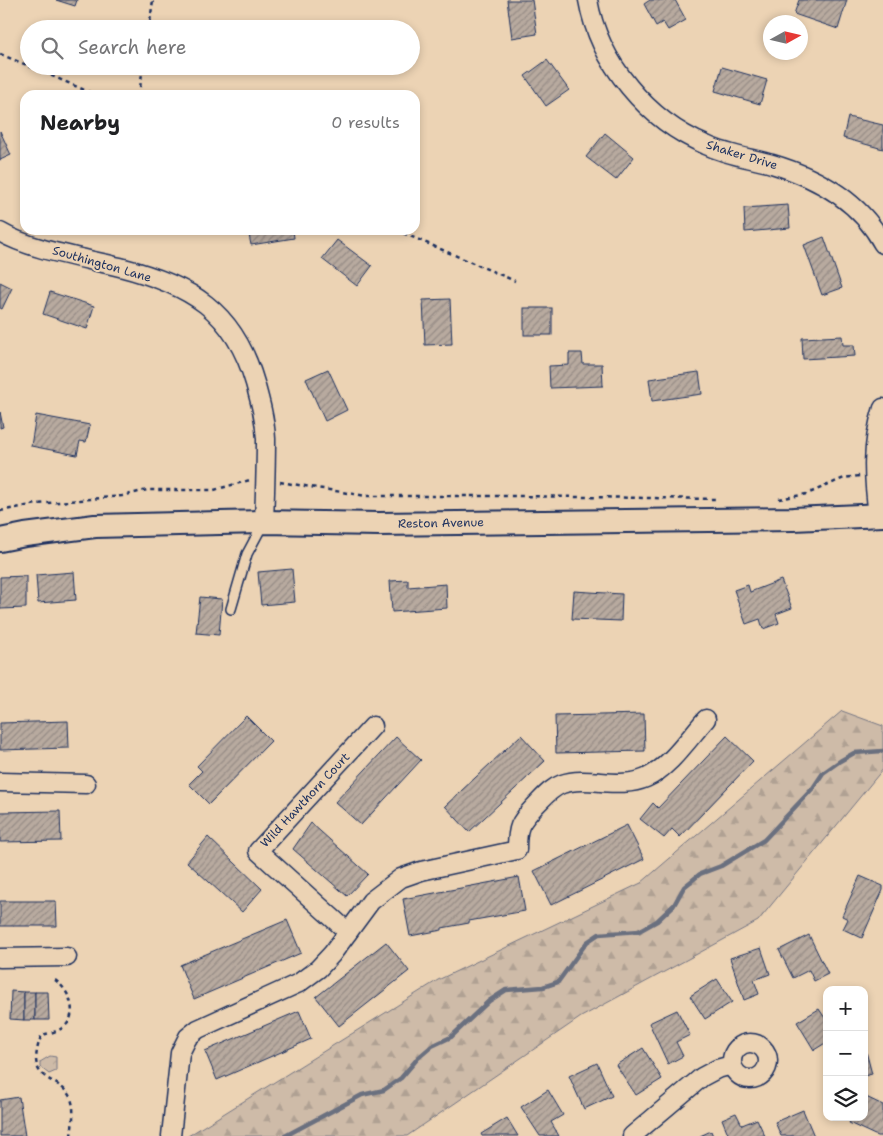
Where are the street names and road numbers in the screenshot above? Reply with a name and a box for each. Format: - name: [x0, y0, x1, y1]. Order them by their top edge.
- street label: Shaker Drive: [704, 137, 780, 173]
- street label: Southington Lane: [51, 242, 154, 286]
- street label: Reston Avenue: [398, 514, 484, 532]
- street label: Wild Hawthorn Court: [257, 749, 353, 851]

